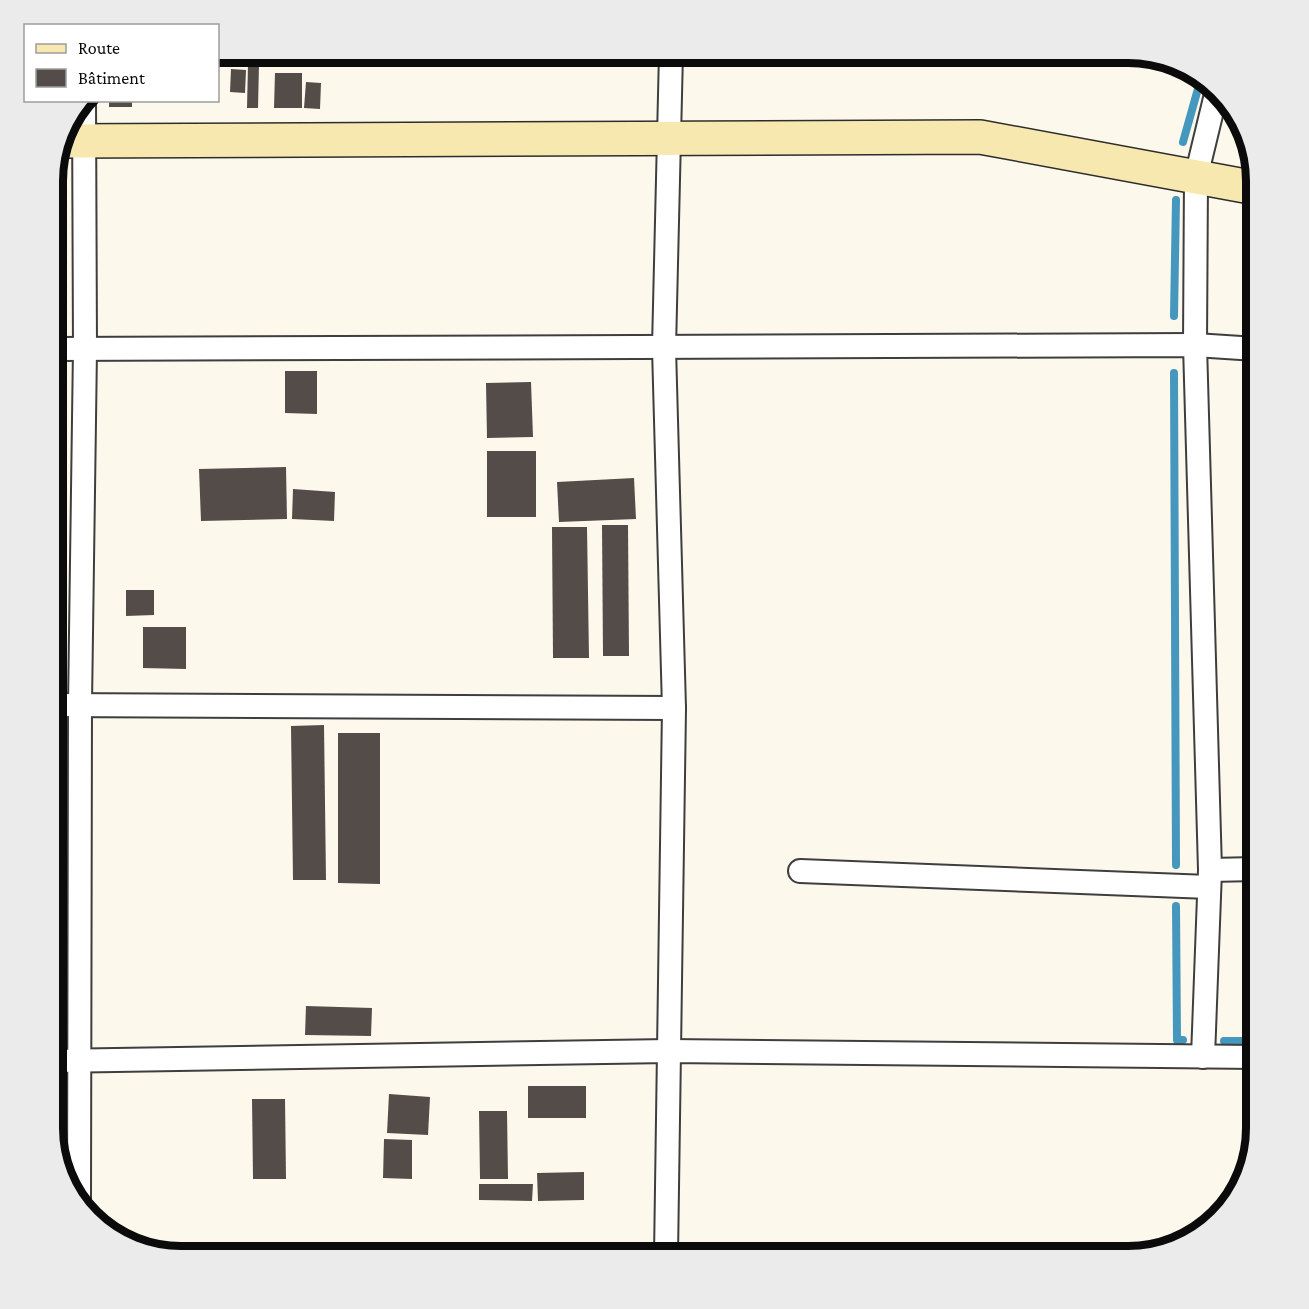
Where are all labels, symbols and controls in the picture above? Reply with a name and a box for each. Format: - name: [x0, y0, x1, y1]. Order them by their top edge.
- legend: [24, 24, 219, 102]
- text: Route: [78, 38, 120, 58]
- text: Bâtiment: [78, 68, 146, 88]

